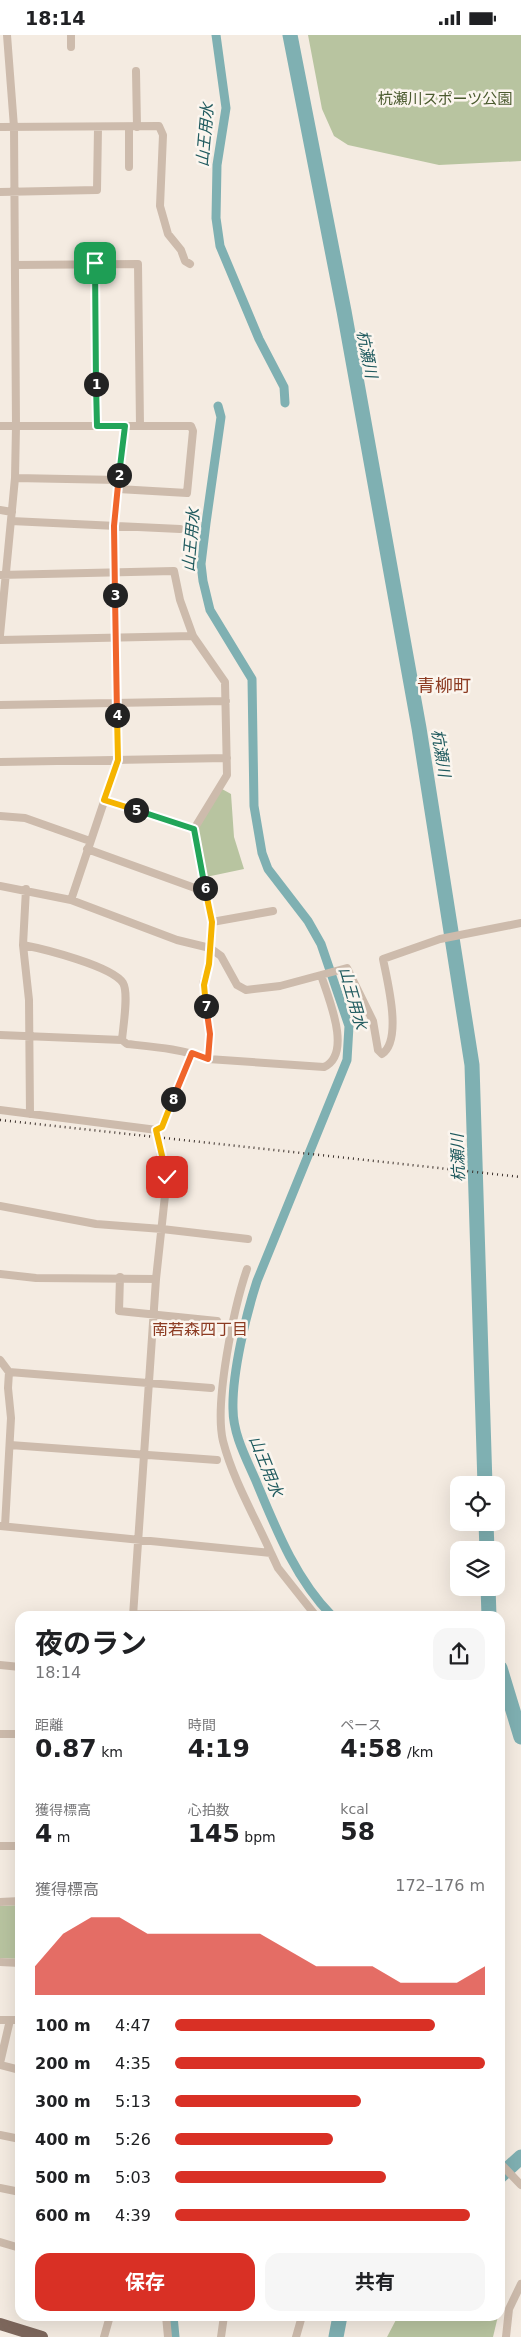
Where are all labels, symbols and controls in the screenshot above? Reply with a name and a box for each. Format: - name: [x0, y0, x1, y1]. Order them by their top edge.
- text: 18:14: [25, 7, 85, 29]
- park label: 杭瀬川スポーツ公園: [378, 90, 512, 108]
- water label: 山王用水: [193, 100, 217, 168]
- pin: [74, 242, 116, 284]
- icon: arrive: [81, 249, 109, 277]
- water label: 杭瀬川: [353, 329, 381, 381]
- pin: 1: [84, 371, 108, 397]
- text: 1: [92, 376, 101, 392]
- pin: 2: [106, 463, 132, 487]
- text: 2: [115, 467, 124, 483]
- water label: 山王用水: [179, 505, 203, 573]
- pin: 3: [102, 583, 128, 607]
- text: 3: [111, 587, 120, 603]
- district label: 青柳町: [417, 675, 471, 696]
- pin: 4: [104, 703, 130, 727]
- text: 4: [113, 707, 122, 723]
- water label: 杭瀬川: [428, 728, 454, 780]
- pin: 5: [124, 797, 148, 823]
- text: 5: [132, 802, 141, 818]
- pin: 6: [192, 875, 218, 901]
- text: 6: [201, 880, 210, 896]
- water label: 山王用水: [335, 965, 372, 1033]
- pin: 7: [194, 993, 218, 1019]
- text: 7: [202, 998, 211, 1014]
- pin: 8: [160, 1087, 186, 1111]
- text: 8: [169, 1091, 178, 1107]
- water label: 杭瀬川: [448, 1132, 468, 1182]
- pin: [146, 1156, 188, 1198]
- icon: check: [153, 1163, 181, 1191]
- district label: 南若森四丁目: [152, 1320, 248, 1339]
- water label: 山王用水: [245, 1433, 288, 1501]
- map controls: [450, 1476, 505, 1596]
- button: locate: [450, 1476, 505, 1531]
- button: layers: [450, 1541, 505, 1596]
- text: 夜のラン: [35, 1627, 147, 1660]
- button: share: [433, 1628, 485, 1680]
- text: 18:14: [35, 1663, 81, 1682]
- text: 距離: [35, 1717, 63, 1733]
- text: 時間: [188, 1717, 216, 1733]
- text: ペース: [340, 1717, 382, 1733]
- text: 0.87: [35, 1734, 97, 1763]
- text: 4:19: [188, 1734, 250, 1763]
- text: 4:58: [340, 1734, 403, 1763]
- text: km: [97, 1744, 123, 1760]
- text: /km: [403, 1744, 433, 1760]
- text: kcal: [340, 1801, 369, 1817]
- text: 獲得標高: [35, 1802, 91, 1818]
- text: 心拍数: [188, 1802, 230, 1818]
- text: 58: [340, 1817, 375, 1846]
- text: 4: [35, 1819, 52, 1848]
- text: 145: [188, 1819, 240, 1848]
- text: m: [52, 1829, 71, 1845]
- text: bpm: [240, 1829, 276, 1845]
- text: 172–176 m: [395, 1876, 485, 1895]
- text: 獲得標高: [35, 1880, 99, 1899]
- text: 100 m: [35, 2016, 91, 2035]
- text: 4:47: [115, 2016, 151, 2035]
- text: 200 m: [35, 2054, 91, 2073]
- text: 4:35: [115, 2054, 151, 2073]
- text: 300 m: [35, 2092, 91, 2111]
- text: 5:13: [115, 2092, 151, 2111]
- text: 400 m: [35, 2130, 91, 2149]
- text: 5:26: [115, 2130, 151, 2149]
- text: 500 m: [35, 2168, 91, 2187]
- text: 5:03: [115, 2168, 151, 2187]
- text: 600 m: [35, 2206, 91, 2225]
- text: 4:39: [115, 2206, 151, 2225]
- button: 保存: [35, 2253, 255, 2311]
- button: 共有: [265, 2253, 485, 2311]

